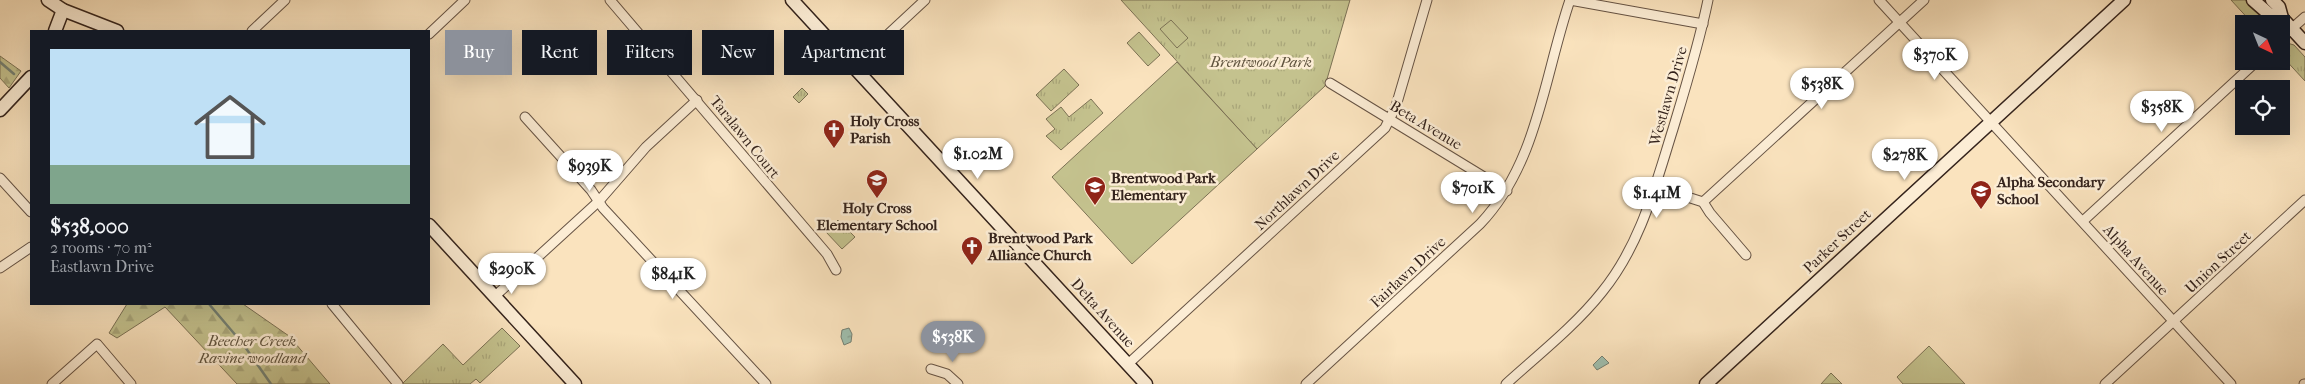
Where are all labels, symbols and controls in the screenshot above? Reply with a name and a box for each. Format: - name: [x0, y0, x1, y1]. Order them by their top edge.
- north arrow: [2235, 15, 2290, 70]
- map controls: [2235, 15, 2290, 135]
- chip: Buy: [445, 30, 512, 75]
- chip: Rent: [522, 30, 597, 75]
- chip: Filters: [607, 30, 692, 75]
- chip: New: [702, 30, 774, 75]
- chip: Apartment: [784, 30, 904, 75]
- pin: $370K: [1900, 38, 1970, 81]
- street label: Westlawn Drive: [1645, 44, 1691, 149]
- text: $370K: [1913, 45, 1957, 64]
- park label: Brentwood Park: [1209, 53, 1312, 71]
- pin: $538K: [1787, 68, 1857, 110]
- text: $538K: [1801, 74, 1843, 93]
- button: locate: [2235, 80, 2290, 135]
- icon: home: [185, 82, 275, 172]
- pin: $358K: [2127, 90, 2197, 133]
- street label: Taralawn Court: [706, 92, 784, 182]
- street label: Beta Avenue: [1387, 96, 1466, 154]
- text: $358K: [2141, 97, 2183, 116]
- place label: Holy Cross Parish: [850, 112, 920, 147]
- church icon: Holy Cross Parish: [822, 118, 846, 149]
- pin: $1.02M: [937, 138, 1019, 180]
- pin: $278K: [1870, 138, 1940, 181]
- text: $1.02M: [953, 144, 1003, 163]
- text: $278K: [1883, 145, 1927, 164]
- street label: Northlawn Drive: [1251, 146, 1344, 234]
- pin: $939K: [555, 150, 625, 192]
- text: $939K: [568, 156, 612, 175]
- school or university icon: Holy Cross Elementary School: [865, 168, 889, 199]
- place label: Brentwood Park Elementary: [1111, 169, 1217, 204]
- pin: $701K: [1438, 172, 1508, 214]
- place label: Alpha Secondary School: [1996, 173, 2106, 208]
- school or university icon: Brentwood Park Elementary: [1083, 175, 1107, 206]
- pin: $1.41M: [1616, 176, 1698, 219]
- text: $701K: [1452, 178, 1494, 197]
- school or university icon: Alpha Secondary School: [1969, 179, 1993, 210]
- text: $1.41M: [1633, 183, 1681, 202]
- place label: Holy Cross Elementary School: [817, 199, 938, 234]
- street label: Parker Street: [1799, 205, 1875, 277]
- text: $538,000: [50, 214, 129, 238]
- street label: Alpha Avenue: [2099, 220, 2173, 299]
- street label: Union Street: [2181, 226, 2255, 297]
- place label: Brentwood Park Alliance Church: [987, 229, 1094, 264]
- street label: Fairlawn Drive: [1367, 232, 1450, 311]
- church icon: Brentwood Park Alliance Church: [960, 235, 984, 266]
- text: 2 rooms · 70 m²: [50, 238, 152, 257]
- pin: $290K: [477, 252, 547, 295]
- text: Eastlawn Drive: [50, 257, 154, 276]
- pin: $841K: [638, 258, 708, 300]
- text: $290K: [489, 259, 535, 278]
- text: $841K: [651, 264, 695, 283]
- street label: Delta Avenue: [1067, 275, 1139, 352]
- pin: $538K: [918, 320, 988, 363]
- text: $538K: [932, 327, 974, 346]
- park label: Beecher Creek Ravine woodland: [197, 332, 308, 367]

